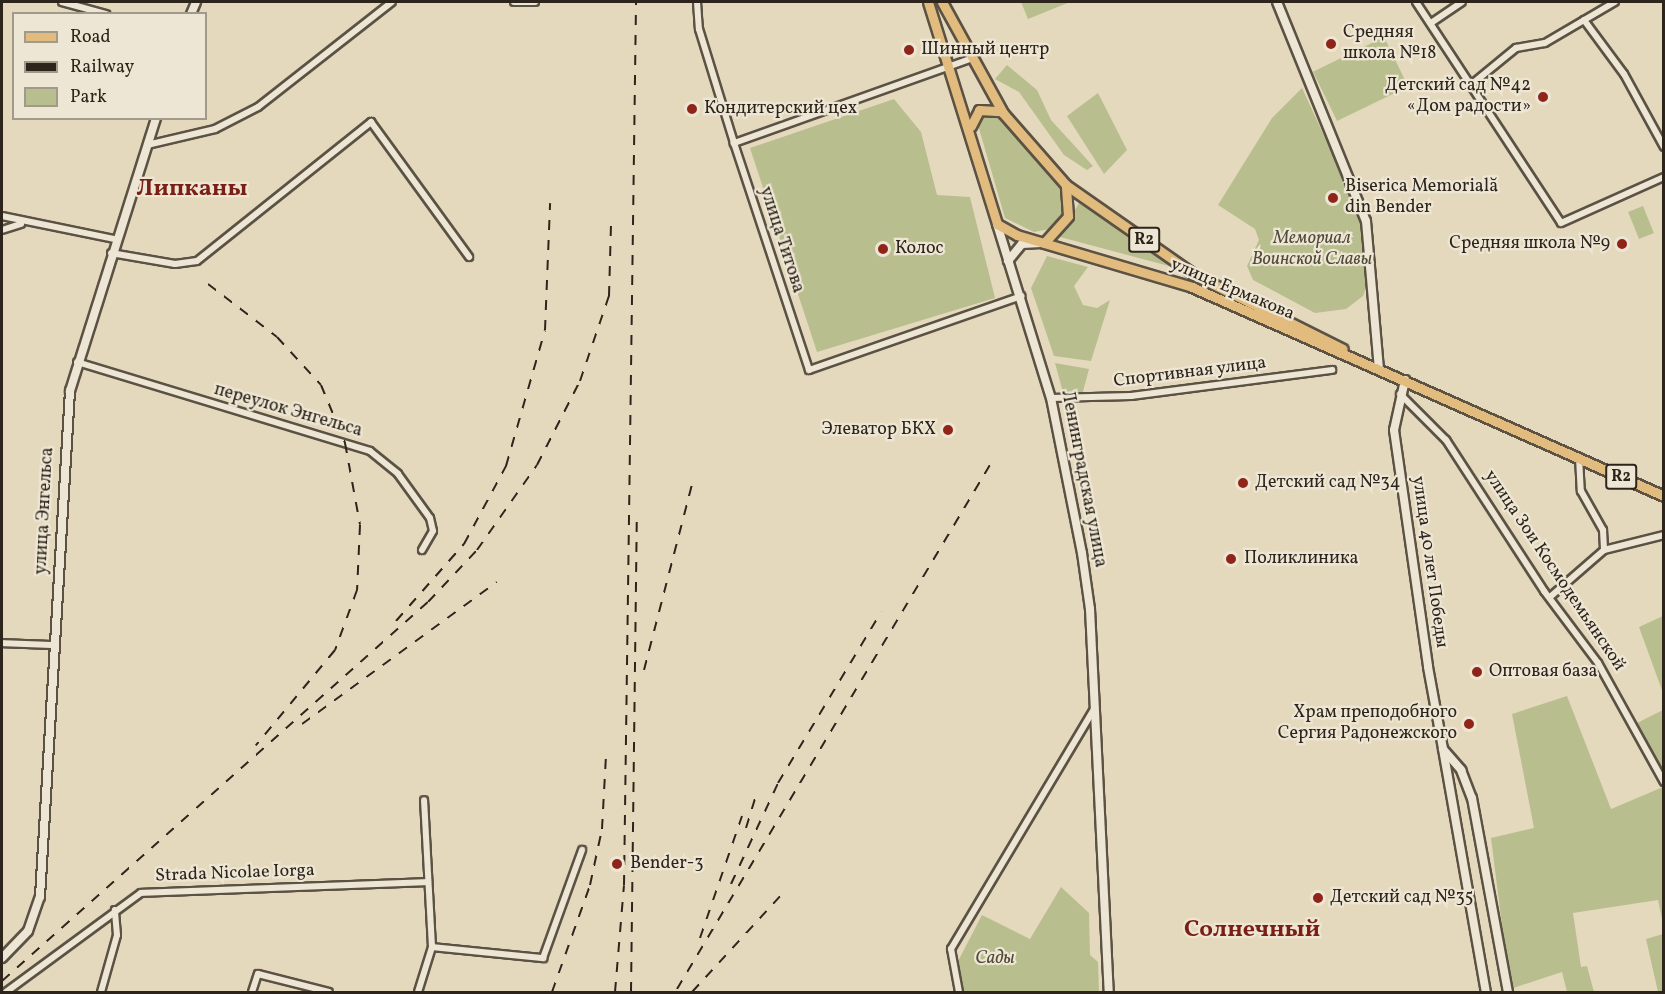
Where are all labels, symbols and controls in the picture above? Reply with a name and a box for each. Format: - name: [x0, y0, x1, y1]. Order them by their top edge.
- legend: [12, 12, 207, 120]
- place label: Средняя школа №18: [1343, 23, 1436, 66]
- text: Road: [70, 25, 111, 50]
- marker: Средняя школа №18: [1324, 37, 1338, 51]
- place label: Шинный центр: [921, 39, 1049, 61]
- marker: Шинный центр: [902, 43, 916, 57]
- text: Railway: [70, 55, 134, 80]
- place label: Детский сад №42 «Дом радости»: [1385, 76, 1531, 118]
- text: Park: [70, 85, 107, 110]
- marker: Детский сад №42 «Дом радости»: [1536, 90, 1550, 104]
- place label: Кондитерский цех: [704, 98, 857, 120]
- marker: Кондитерский цех: [685, 102, 699, 116]
- district label: Липканы: [137, 176, 247, 204]
- place label: Biserica Memorială din Bender: [1345, 177, 1498, 219]
- street label: улица Титова: [754, 184, 808, 296]
- marker: Biserica Memorială din Bender: [1326, 191, 1340, 205]
- road number: R2: [1128, 227, 1160, 253]
- park label: Мемориал Воинской Славы: [1252, 229, 1372, 272]
- place label: Средняя школа №9: [1449, 233, 1610, 255]
- marker: Средняя школа №9: [1615, 237, 1629, 251]
- place label: Колос: [895, 238, 944, 260]
- marker: Колос: [876, 242, 890, 256]
- street label: улица Ермакова: [1167, 254, 1297, 326]
- street label: Спортивная улица: [1112, 353, 1268, 393]
- street label: переулок Энгельса: [211, 379, 365, 443]
- street label: Ленинградская улица: [1055, 388, 1111, 570]
- place label: Элеватор БКХ: [822, 419, 936, 441]
- marker: Элеватор БКХ: [941, 423, 955, 437]
- street label: улица Энгельса: [31, 447, 59, 575]
- road number: R2: [1604, 464, 1638, 490]
- street label: улица Зои Космодемьянской: [1479, 467, 1629, 675]
- place label: Детский сад №34: [1255, 472, 1400, 494]
- street label: улица 40 лет Победы: [1406, 475, 1452, 649]
- marker: Детский сад №34: [1236, 476, 1250, 490]
- place label: Поликлиника: [1244, 548, 1359, 570]
- marker: Поликлиника: [1222, 550, 1240, 568]
- place label: Оптовая база: [1489, 661, 1597, 683]
- marker: Оптовая база: [1470, 665, 1484, 679]
- place label: Храм преподобного Сергия Радонежского: [1278, 703, 1457, 746]
- marker: Храм преподобного Сергия Радонежского: [1462, 717, 1476, 731]
- place label: Bender-3: [630, 853, 703, 875]
- marker: Bender-3: [608, 855, 626, 873]
- street label: Strada Nicolae Iorga: [155, 860, 315, 888]
- place label: Детский сад №35: [1330, 887, 1473, 909]
- marker: Детский сад №35: [1311, 891, 1325, 905]
- district label: Солнечный: [1184, 917, 1320, 945]
- park label: Сады: [975, 948, 1015, 970]

